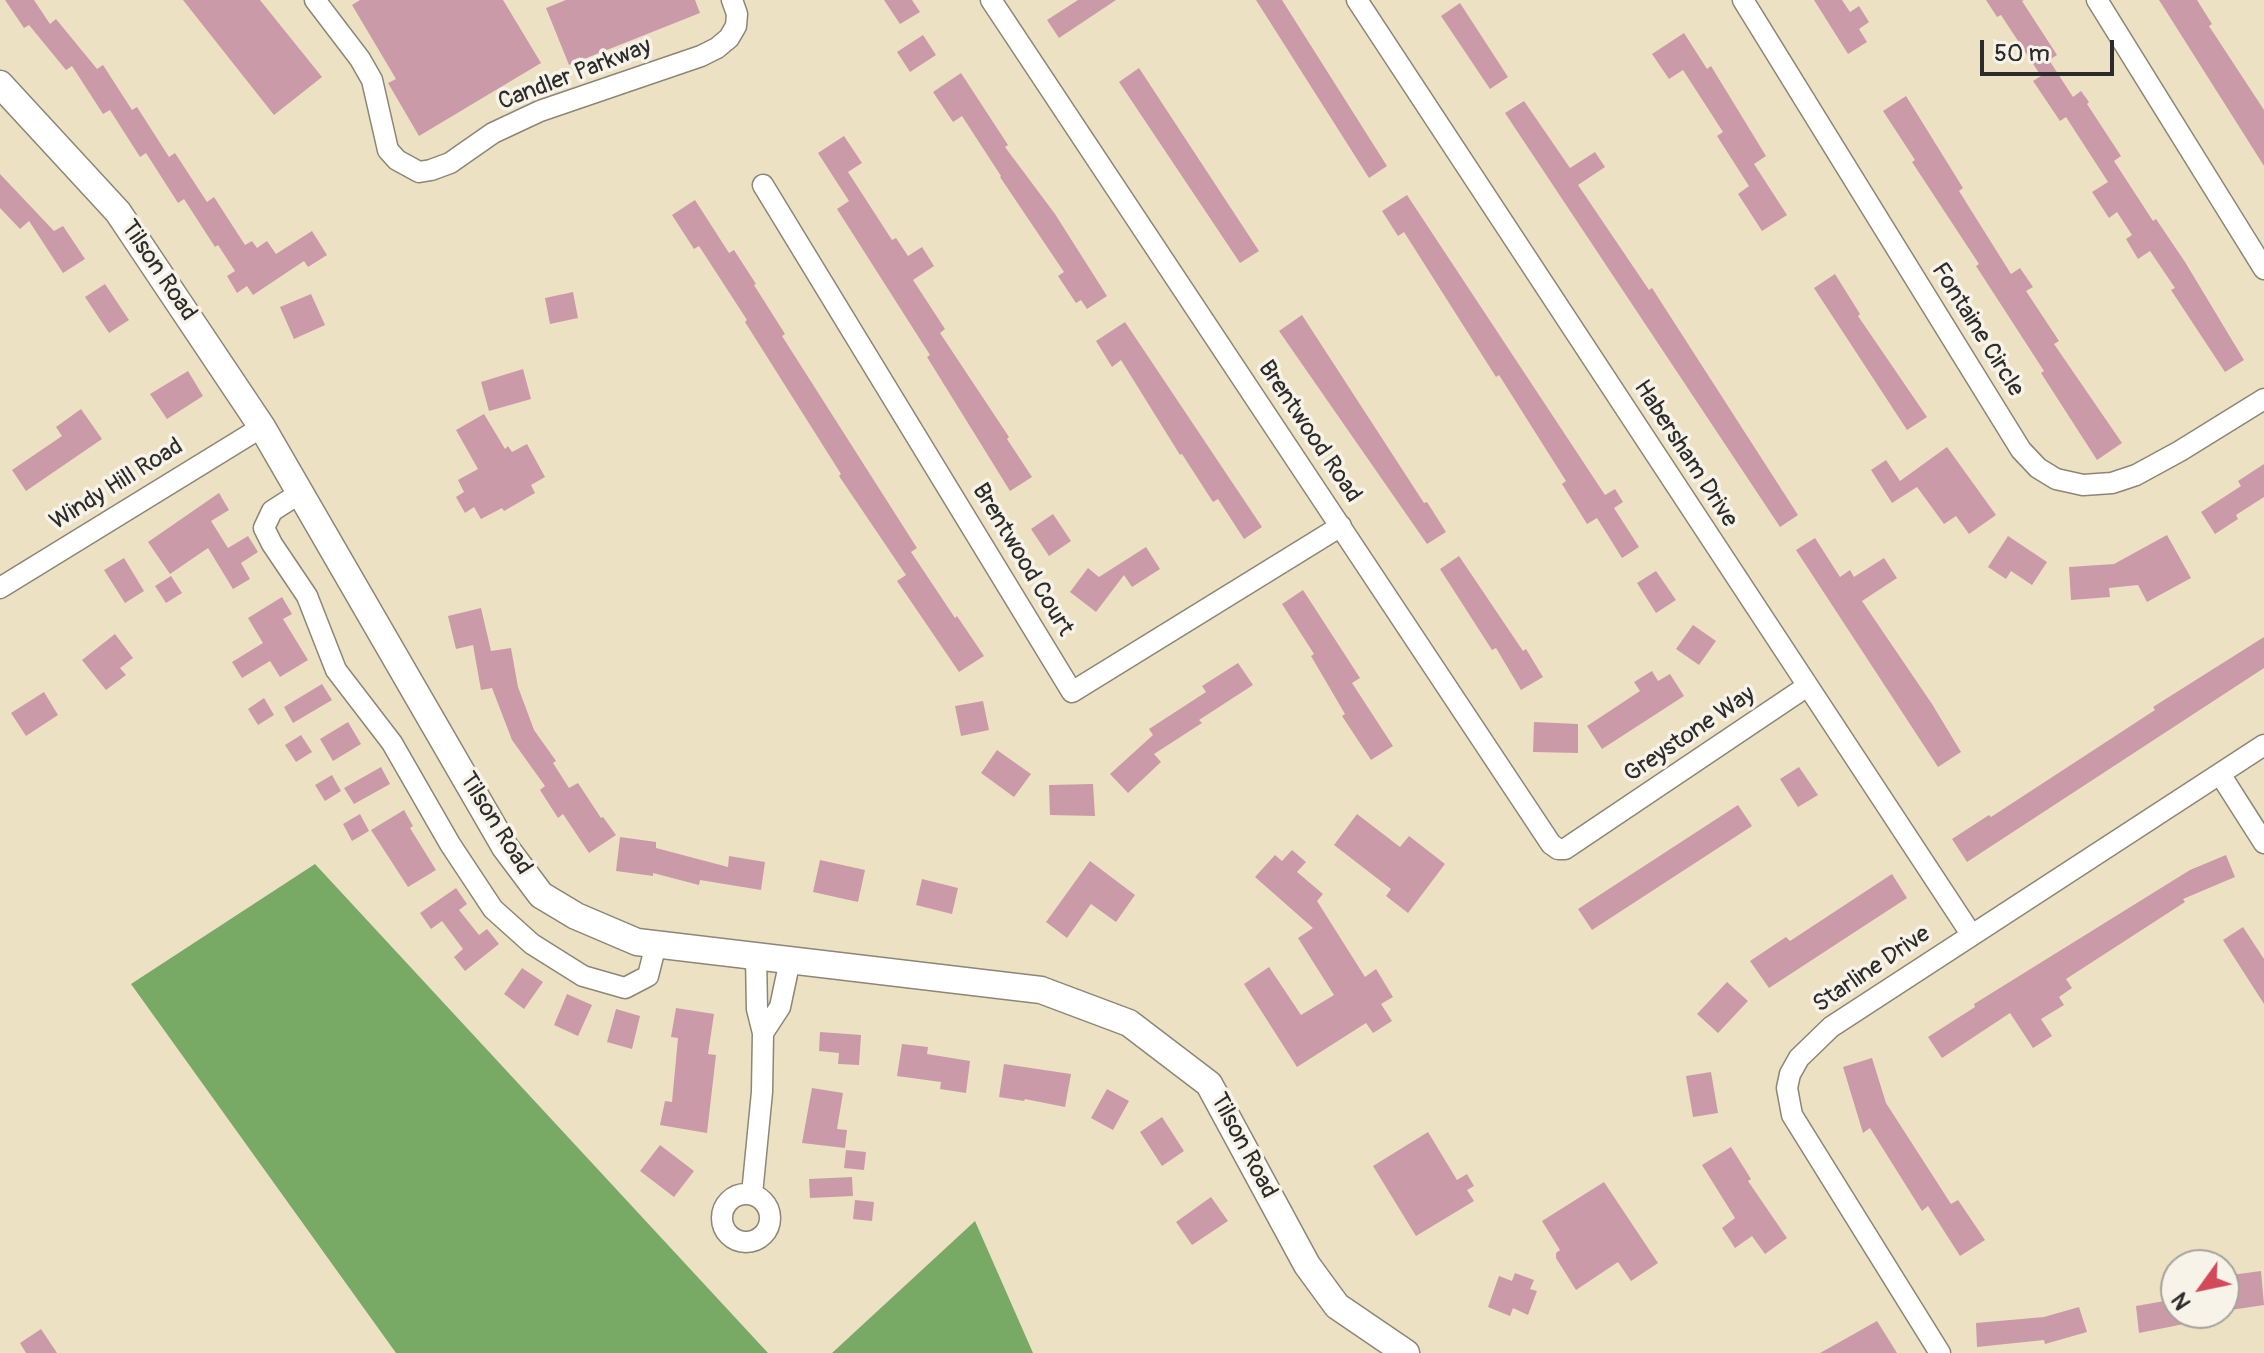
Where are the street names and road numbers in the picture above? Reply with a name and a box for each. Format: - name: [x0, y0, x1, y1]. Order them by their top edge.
- street label: Candler Parkway: [494, 33, 656, 117]
- street label: Tilson Road: [114, 215, 202, 327]
- street label: Fontaine Circle: [1924, 258, 2030, 402]
- street label: Brentwood Road: [1251, 356, 1367, 508]
- street label: Habersham Drive: [1627, 375, 1743, 533]
- street label: Windy Hill Road: [45, 433, 189, 537]
- street label: Brentwood Court: [965, 478, 1079, 642]
- street label: Greystone Way: [1619, 681, 1761, 789]
- street label: Tilson Road: [452, 768, 538, 880]
- street label: Starline Drive: [1808, 920, 1936, 1020]
- street label: Tilson Road: [1203, 1088, 1283, 1204]

